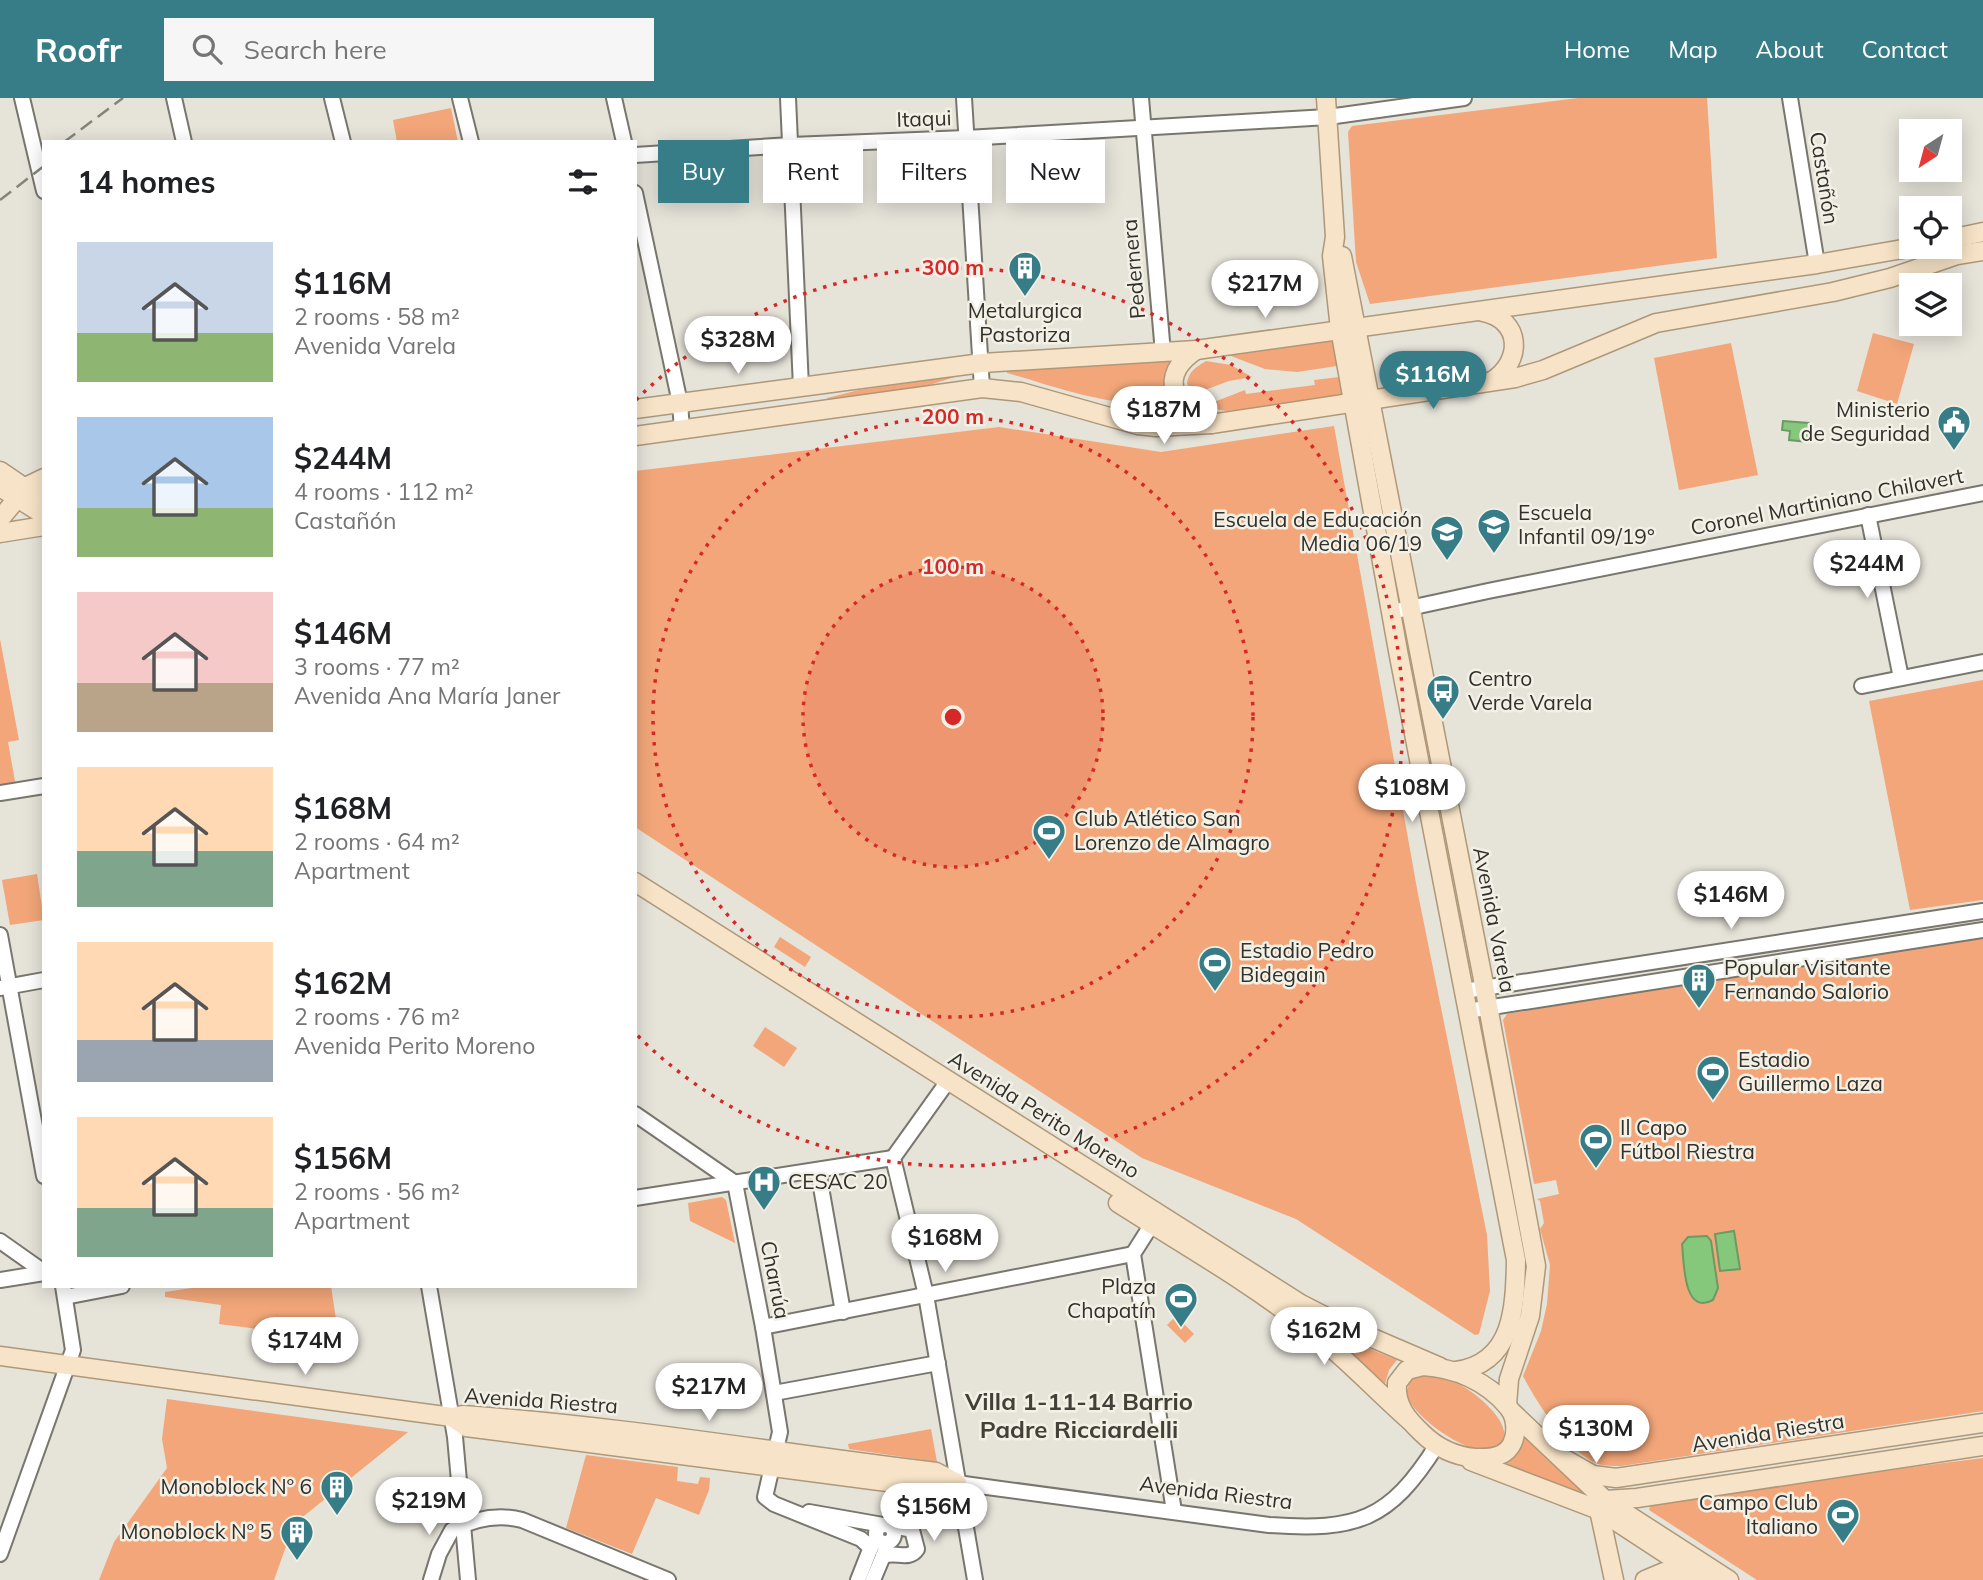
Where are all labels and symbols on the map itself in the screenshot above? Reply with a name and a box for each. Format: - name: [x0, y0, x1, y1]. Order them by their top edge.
- street label: Itaqui: [896, 104, 952, 132]
- north arrow: [1899, 119, 1962, 182]
- street label: Castañón: [1805, 130, 1845, 226]
- street label: Pedernera: [1116, 218, 1150, 320]
- building icon: Metalurgica Pastoriza: [1006, 249, 1044, 298]
- text: 300 m: [922, 254, 984, 280]
- pin: $217M: [1216, 260, 1314, 320]
- place label: Metalurgica Pastoriza: [968, 297, 1082, 347]
- pin: $328M: [689, 316, 787, 376]
- pin: $116M: [1384, 352, 1482, 411]
- pin: $187M: [1115, 386, 1213, 446]
- place label: Ministerio de Seguridad: [1801, 396, 1930, 446]
- text: 200 m: [922, 403, 984, 429]
- public building icon: Ministerio de Seguridad: [1935, 403, 1973, 452]
- street label: Coronel Martiniano Chilavert: [1688, 462, 1965, 540]
- place label: Escuela Infantil 09/19°: [1518, 499, 1655, 549]
- place label: Escuela de Educación Media 06/19: [1213, 506, 1422, 556]
- school or university icon: Escuela Infantil 09/19°: [1475, 506, 1513, 555]
- school or university icon: Escuela de Educación Media 06/19: [1428, 513, 1466, 562]
- pin: $244M: [1818, 540, 1916, 600]
- text: 100 m: [922, 553, 984, 579]
- place label: Centro Verde Varela: [1468, 665, 1592, 715]
- bus stop icon: Centro Verde Varela: [1424, 672, 1462, 721]
- centre of rings: [941, 705, 965, 729]
- pin: $108M: [1363, 764, 1461, 824]
- place label: Club Atlético San Lorenzo de Almagro: [1074, 805, 1270, 855]
- sports icon: Club Atlético San Lorenzo de Almagro: [1030, 812, 1068, 861]
- street label: Avenida Varela: [1468, 845, 1522, 995]
- pin: $146M: [1682, 872, 1780, 931]
- place label: Estadio Pedro Bidegain: [1240, 937, 1374, 987]
- sports icon: Estadio Pedro Bidegain: [1196, 944, 1234, 993]
- place label: Popular Visitante Fernando Salorio: [1724, 954, 1891, 1004]
- building icon: Popular Visitante Fernando Salorio: [1680, 961, 1718, 1010]
- street label: Avenida Perito Moreno: [944, 1045, 1145, 1184]
- place label: Estadio Guillermo Laza: [1738, 1046, 1883, 1096]
- sports icon: Estadio Guillermo Laza: [1694, 1053, 1732, 1102]
- place label: Il Capo Fútbol Riestra: [1620, 1114, 1755, 1164]
- sports icon: Il Capo Fútbol Riestra: [1577, 1121, 1615, 1170]
- hospital icon: CESAC 20: [745, 1163, 783, 1212]
- place label: CESAC 20: [788, 1168, 888, 1194]
- pin: $168M: [896, 1214, 994, 1274]
- street label: Charrúa: [756, 1238, 796, 1321]
- place label: Plaza Chapatín: [1067, 1273, 1156, 1323]
- sports icon: Plaza Chapatín: [1162, 1280, 1200, 1329]
- pin: $162M: [1275, 1308, 1373, 1367]
- pin: $174M: [256, 1318, 354, 1377]
- pin: $217M: [660, 1364, 758, 1423]
- street label: Avenida Riestra: [463, 1382, 619, 1418]
- district label: Villa 1-11-14 Barrio Padre Ricciardelli: [964, 1386, 1193, 1444]
- pin: $130M: [1547, 1406, 1645, 1465]
- street label: Avenida Riestra: [1690, 1407, 1846, 1457]
- building icon: Monoblock Nº 6: [318, 1468, 356, 1517]
- street label: Avenida Riestra: [1138, 1470, 1294, 1514]
- place label: Monoblock Nº 6: [160, 1473, 312, 1499]
- pin: $219M: [380, 1478, 478, 1537]
- pin: $156M: [885, 1484, 983, 1543]
- place label: Campo Club Italiano: [1699, 1489, 1818, 1539]
- sports icon: Campo Club Italiano: [1824, 1496, 1862, 1545]
- building icon: Monoblock Nº 5: [278, 1513, 316, 1562]
- place label: Monoblock Nº 5: [120, 1518, 272, 1544]

